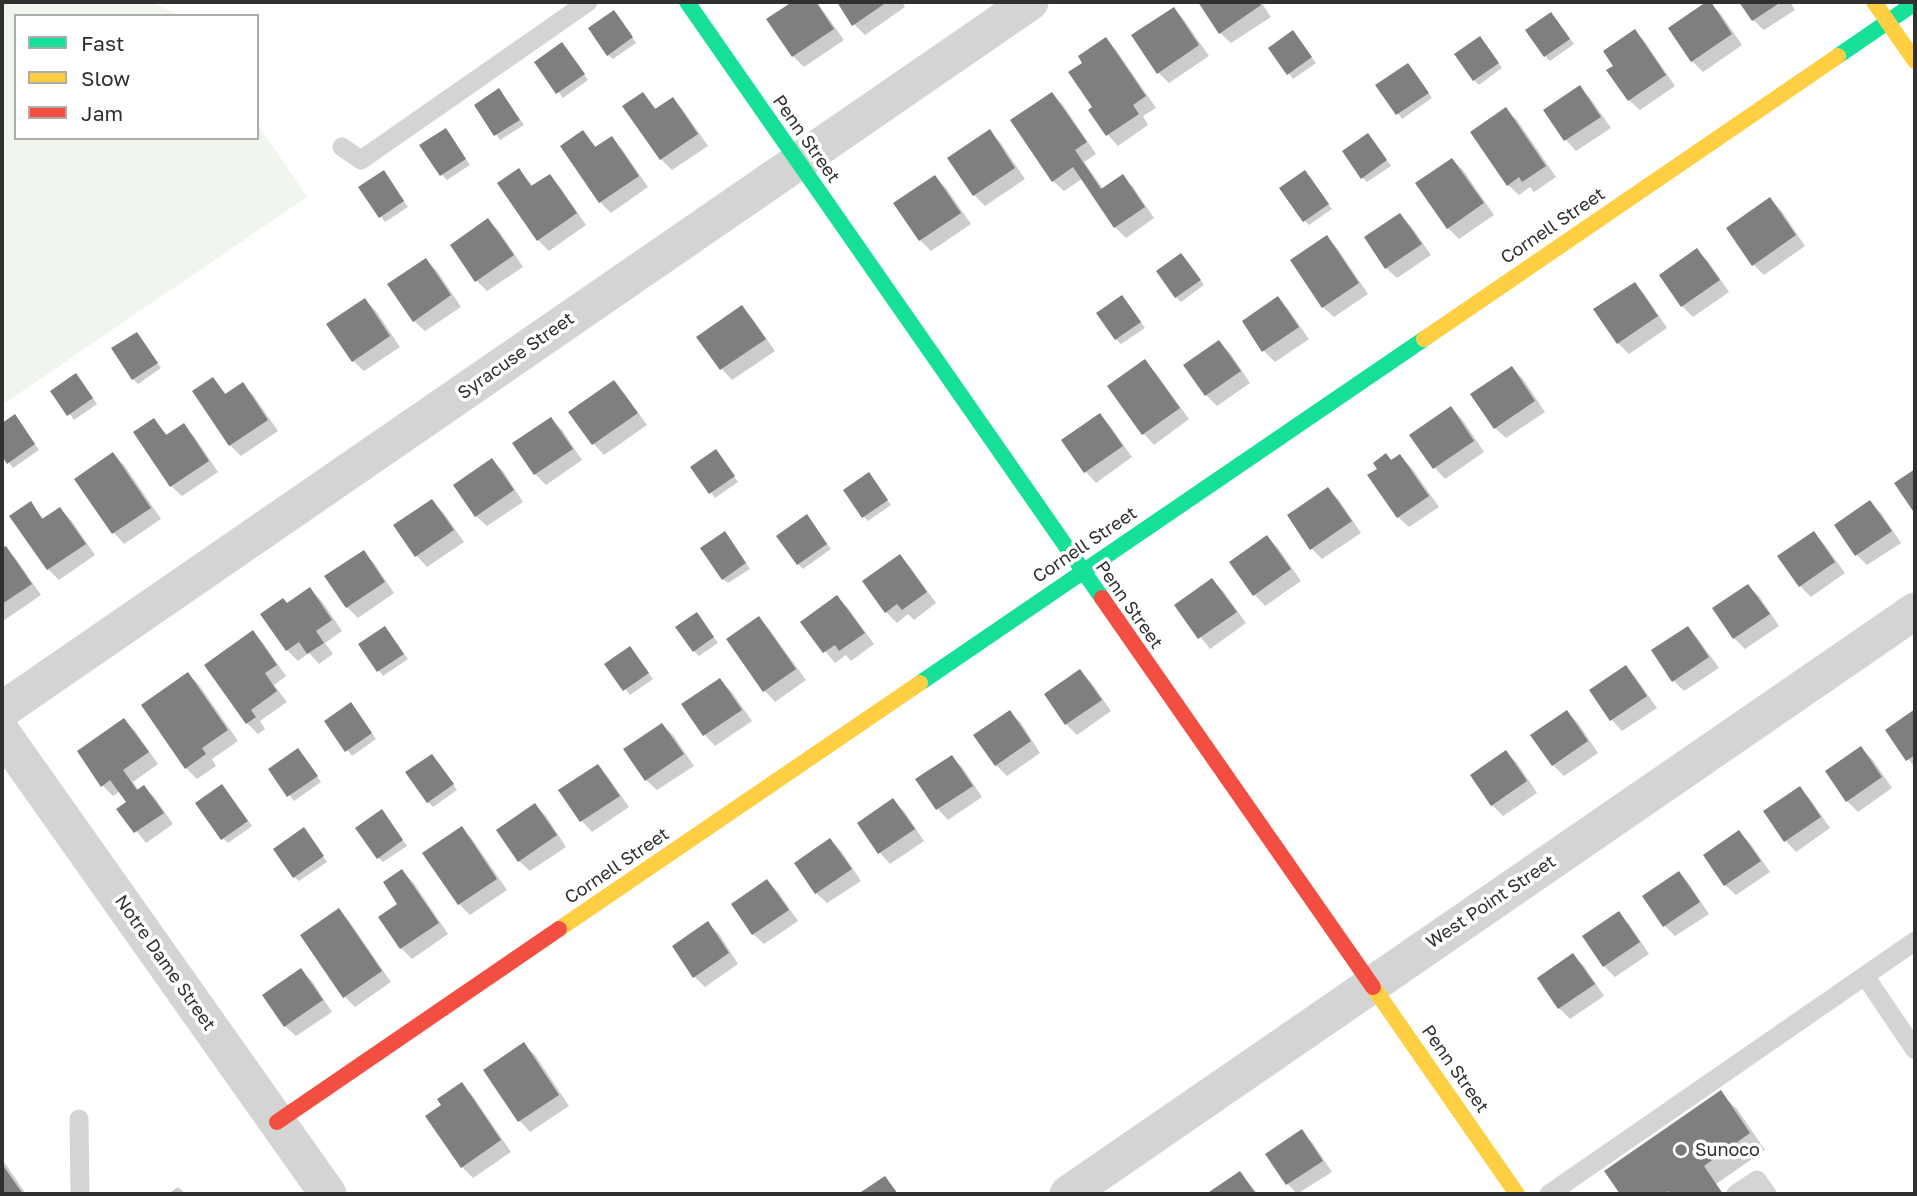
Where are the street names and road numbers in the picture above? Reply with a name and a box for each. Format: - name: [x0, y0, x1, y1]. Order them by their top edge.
- street label: Penn Street: [768, 91, 844, 187]
- street label: Cornell Street: [1497, 183, 1609, 269]
- street label: Syracuse Street: [454, 308, 578, 404]
- street label: Cornell Street: [1029, 502, 1141, 588]
- street label: Penn Street: [1091, 557, 1167, 653]
- street label: Cornell Street: [561, 823, 673, 909]
- street label: West Point Street: [1422, 851, 1560, 953]
- street label: Notre Dame Street: [110, 891, 220, 1035]
- street label: Penn Street: [1417, 1021, 1493, 1117]

